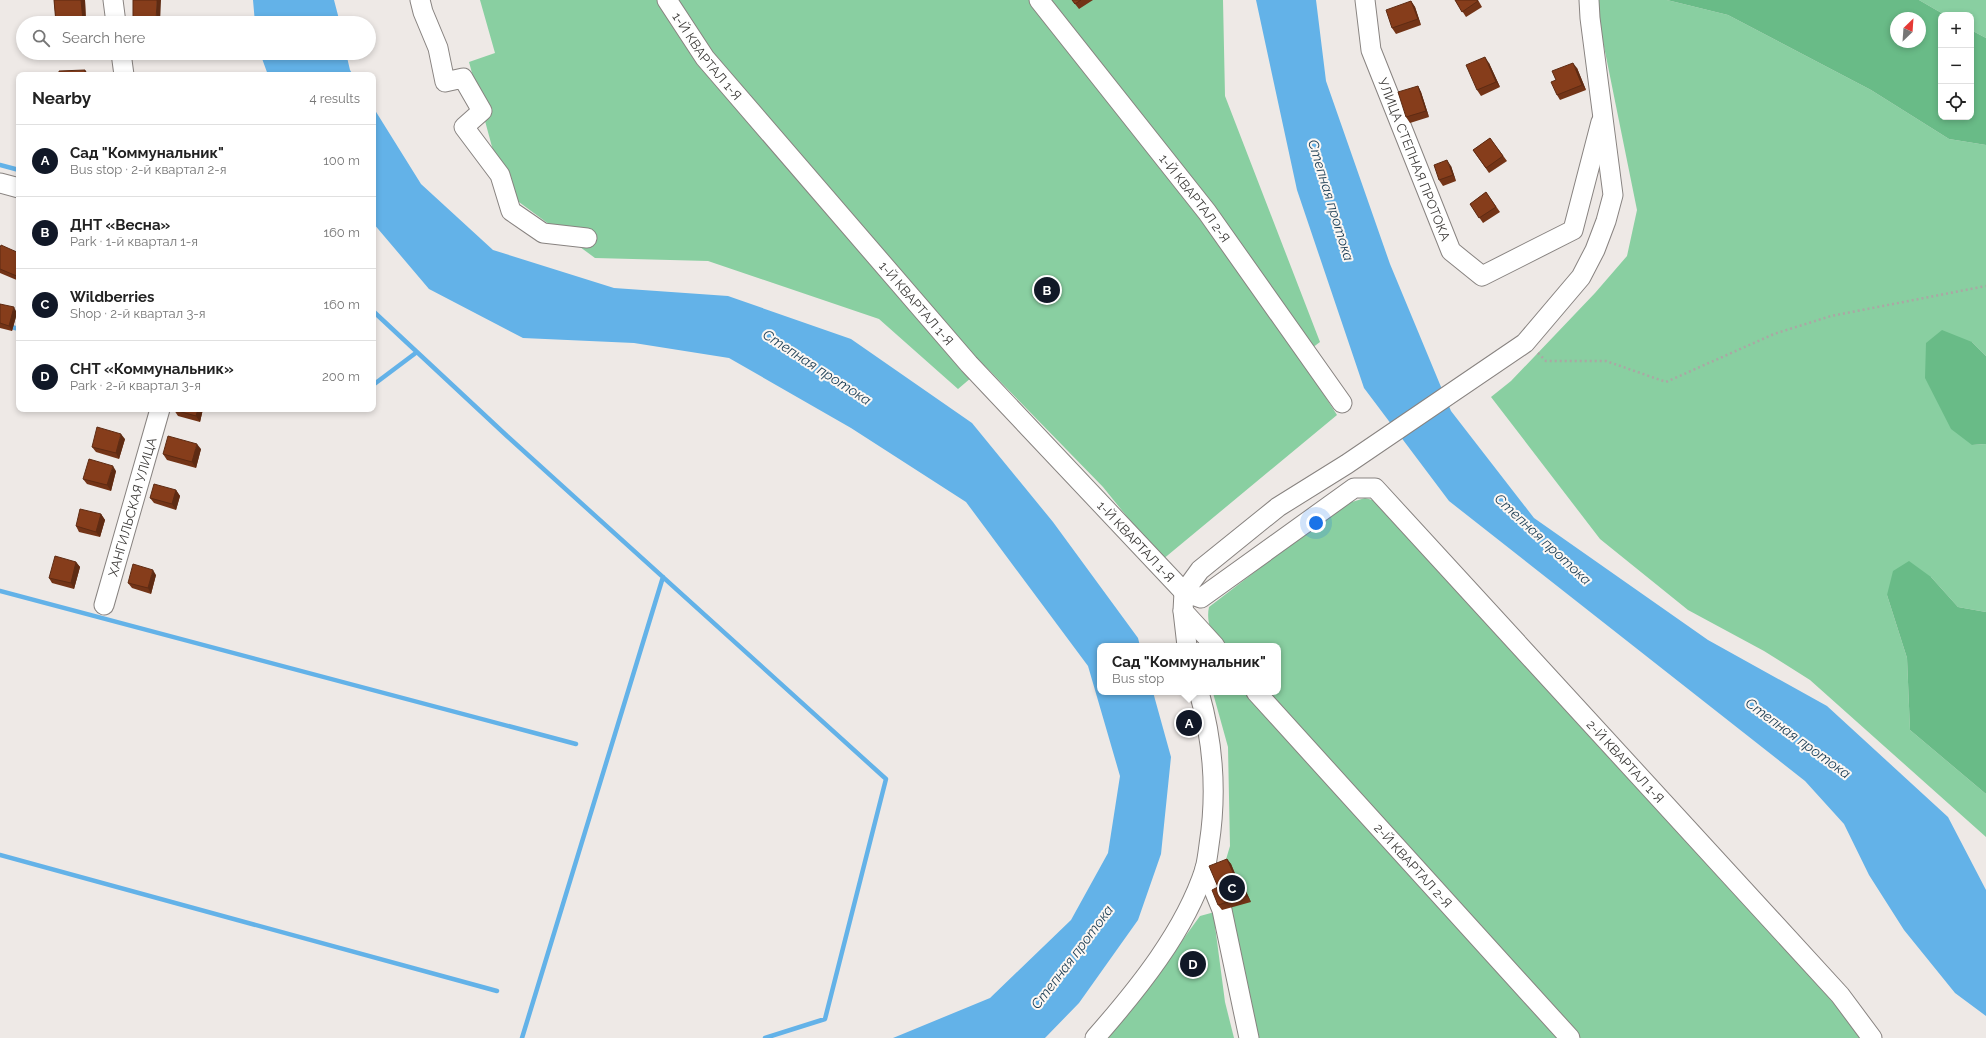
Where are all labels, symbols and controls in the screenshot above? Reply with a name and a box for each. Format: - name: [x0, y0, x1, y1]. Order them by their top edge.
- street label: 1-Й КВАРТАЛ 1-Я: [669, 10, 745, 103]
- north arrow: [1890, 12, 1926, 48]
- map controls: [1938, 12, 1974, 120]
- button: +: [1938, 12, 1974, 48]
- search box: [16, 16, 376, 60]
- icon: search: [30, 27, 52, 49]
- text: Search here: [62, 29, 145, 47]
- button: −: [1938, 48, 1974, 84]
- street label: УЛИЦА СТЕПНАЯ ПРОТОКА: [1375, 76, 1453, 243]
- button: locate: [1938, 84, 1974, 120]
- text: Nearby: [32, 88, 91, 108]
- text: 4 results: [309, 91, 360, 106]
- water label: Степная протока: [1305, 137, 1357, 263]
- text: Сад "Коммунальник": [70, 144, 224, 162]
- street label: 1-Й КВАРТАЛ 2-Я: [1156, 151, 1233, 245]
- text: A: [41, 153, 49, 168]
- text: 100 m: [323, 153, 360, 168]
- text: Bus stop · 2-й квартал 2-я: [70, 162, 226, 177]
- text: ДНТ «Весна»: [70, 216, 170, 234]
- text: B: [41, 225, 49, 240]
- text: 160 m: [323, 225, 360, 240]
- text: Park · 1-й квартал 1-я: [70, 234, 198, 249]
- street label: 1-Й КВАРТАЛ 1-Я: [876, 259, 956, 348]
- pin: B: [1034, 275, 1060, 305]
- text: Wildberries: [70, 288, 154, 306]
- text: C: [41, 297, 49, 312]
- text: 160 m: [323, 297, 360, 312]
- text: Shop · 2-й квартал 3-я: [70, 306, 206, 321]
- water label: Степная протока: [760, 326, 874, 408]
- text: СНТ «Коммунальник»: [70, 360, 234, 378]
- text: D: [40, 369, 50, 384]
- text: 200 m: [322, 369, 360, 384]
- text: Park · 2-й квартал 3-я: [70, 378, 201, 393]
- street label: ХАНГИЛЬСКАЯ УЛИЦА: [106, 436, 160, 578]
- water label: Степная протока: [1491, 490, 1595, 588]
- street label: 1-Й КВАРТАЛ 1-Я: [1094, 498, 1177, 585]
- your location: [1306, 513, 1326, 533]
- popup: [1097, 643, 1281, 695]
- text: Сад "Коммунальник": [1112, 653, 1266, 671]
- text: Bus stop: [1112, 671, 1164, 686]
- water label: Степная протока: [1742, 695, 1854, 781]
- pin: A: [1176, 708, 1202, 738]
- street label: 2-Й КВАРТАЛ 1-Я: [1583, 717, 1667, 806]
- street label: 2-Й КВАРТАЛ 2-Я: [1371, 820, 1455, 911]
- pin: C: [1219, 873, 1245, 903]
- water label: Степная протока: [1028, 902, 1116, 1012]
- pin: D: [1180, 949, 1206, 979]

